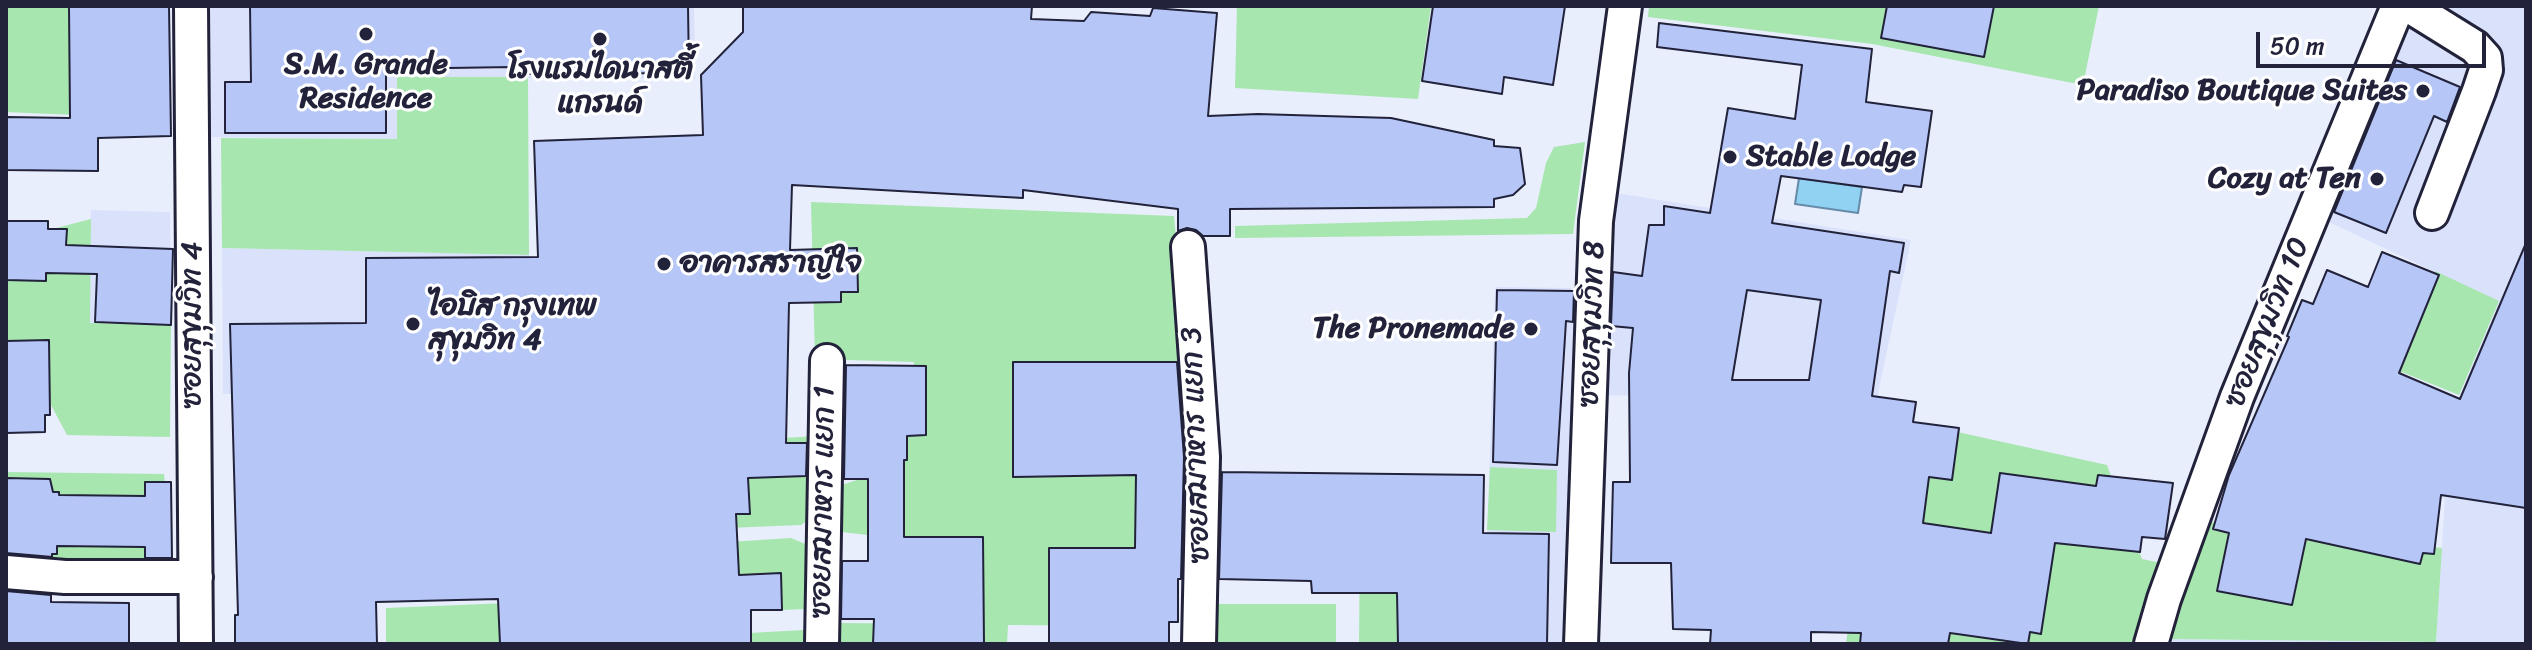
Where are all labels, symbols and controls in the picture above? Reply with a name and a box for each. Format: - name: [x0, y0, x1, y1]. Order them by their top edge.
- scale bar: [2260, 16, 2490, 66]
- marker: S.M. Grande Residence: [357, 25, 375, 43]
- text: 50 m: [2270, 25, 2325, 67]
- marker: โรงแรมไดนาสตี้ แกรนด์: [591, 30, 609, 48]
- place label: S.M. Grande Residence: [284, 47, 448, 118]
- place label: โรงแรมไดนาสตี้ แกรนด์: [507, 52, 693, 122]
- place label: Paradiso Boutique Suites: [2077, 73, 2407, 109]
- marker: Paradiso Boutique Suites: [2414, 82, 2432, 100]
- place label: Stable Lodge: [1746, 139, 1916, 175]
- marker: Stable Lodge: [1721, 148, 1739, 166]
- place label: Cozy at Ten: [2208, 161, 2361, 197]
- marker: Cozy at Ten: [2368, 170, 2386, 188]
- street label: ซอยสุขุมวิท 10: [2218, 233, 2318, 413]
- street label: ซอยสุขุมวิท 8: [1572, 240, 1614, 408]
- street label: ซอยสุขุมวิท 4: [175, 241, 211, 409]
- place label: อาคารสราญ์ใจ: [680, 246, 862, 282]
- marker: อาคารสราญ์ใจ: [655, 255, 673, 273]
- place label: ไอบิส กรุงเทพ สุขุมวิท 4: [429, 289, 597, 360]
- place label: The Pronemade: [1313, 311, 1515, 347]
- marker: ไอบิส กรุงเทพ สุขุมวิท 4: [404, 315, 422, 333]
- marker: The Pronemade: [1522, 320, 1540, 338]
- street label: ซอยสมาหาร แยก 3: [1175, 326, 1219, 564]
- street label: ซอยสมาหาร แยก 1: [804, 386, 844, 618]

